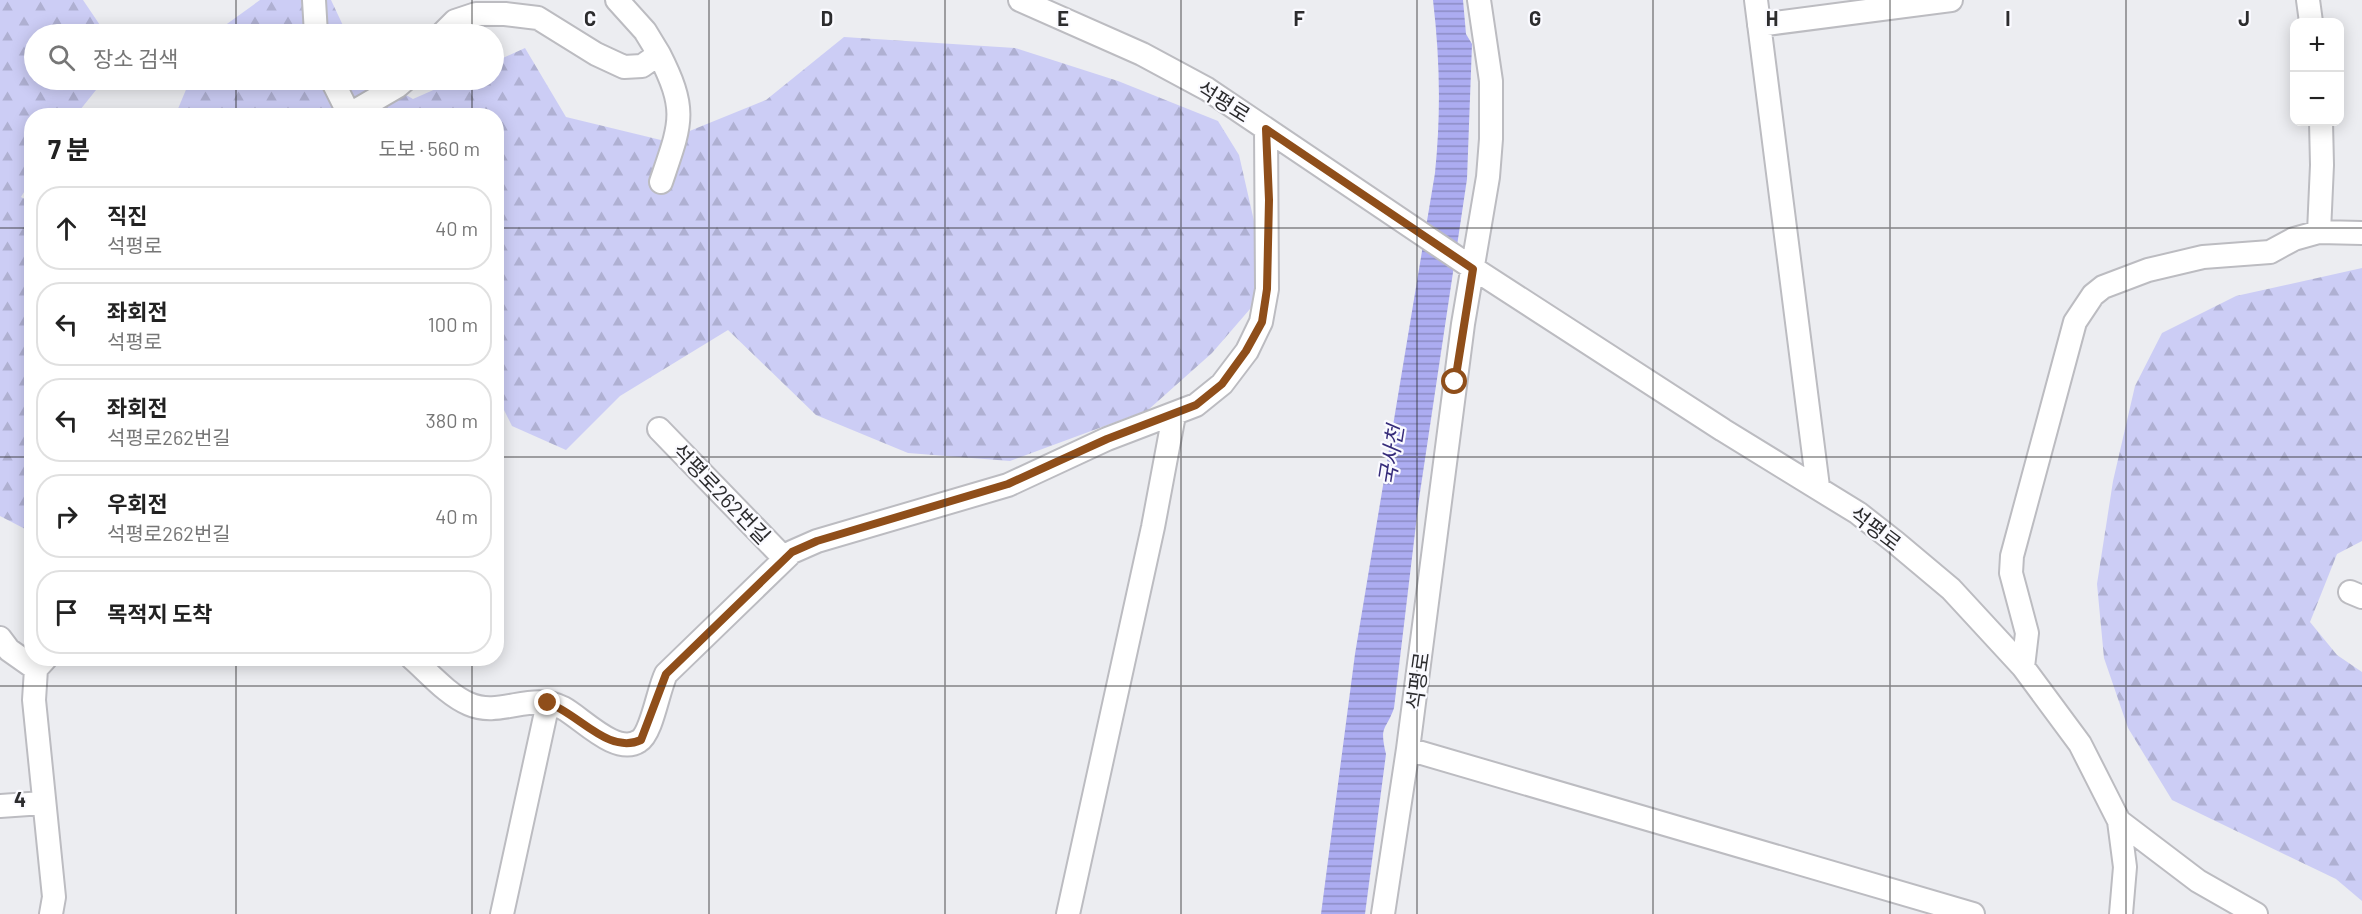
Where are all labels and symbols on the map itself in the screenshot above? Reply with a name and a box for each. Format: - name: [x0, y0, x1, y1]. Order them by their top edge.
- text: C: [584, 6, 596, 30]
- text: D: [821, 6, 833, 30]
- text: E: [1057, 6, 1069, 30]
- text: F: [1293, 6, 1305, 30]
- text: G: [1529, 6, 1541, 30]
- text: H: [1766, 6, 1778, 30]
- text: I: [2005, 6, 2011, 30]
- text: J: [2238, 6, 2250, 30]
- street label: 석평로: [1193, 75, 1255, 127]
- route start: [1441, 368, 1467, 394]
- water label: 국사천: [1372, 420, 1408, 487]
- street label: 석평로262번길: [668, 438, 776, 548]
- street label: 석평로: [1845, 501, 1907, 555]
- street label: 석평로: [1401, 651, 1433, 711]
- route end: [534, 689, 560, 715]
- text: 4: [14, 787, 26, 811]

